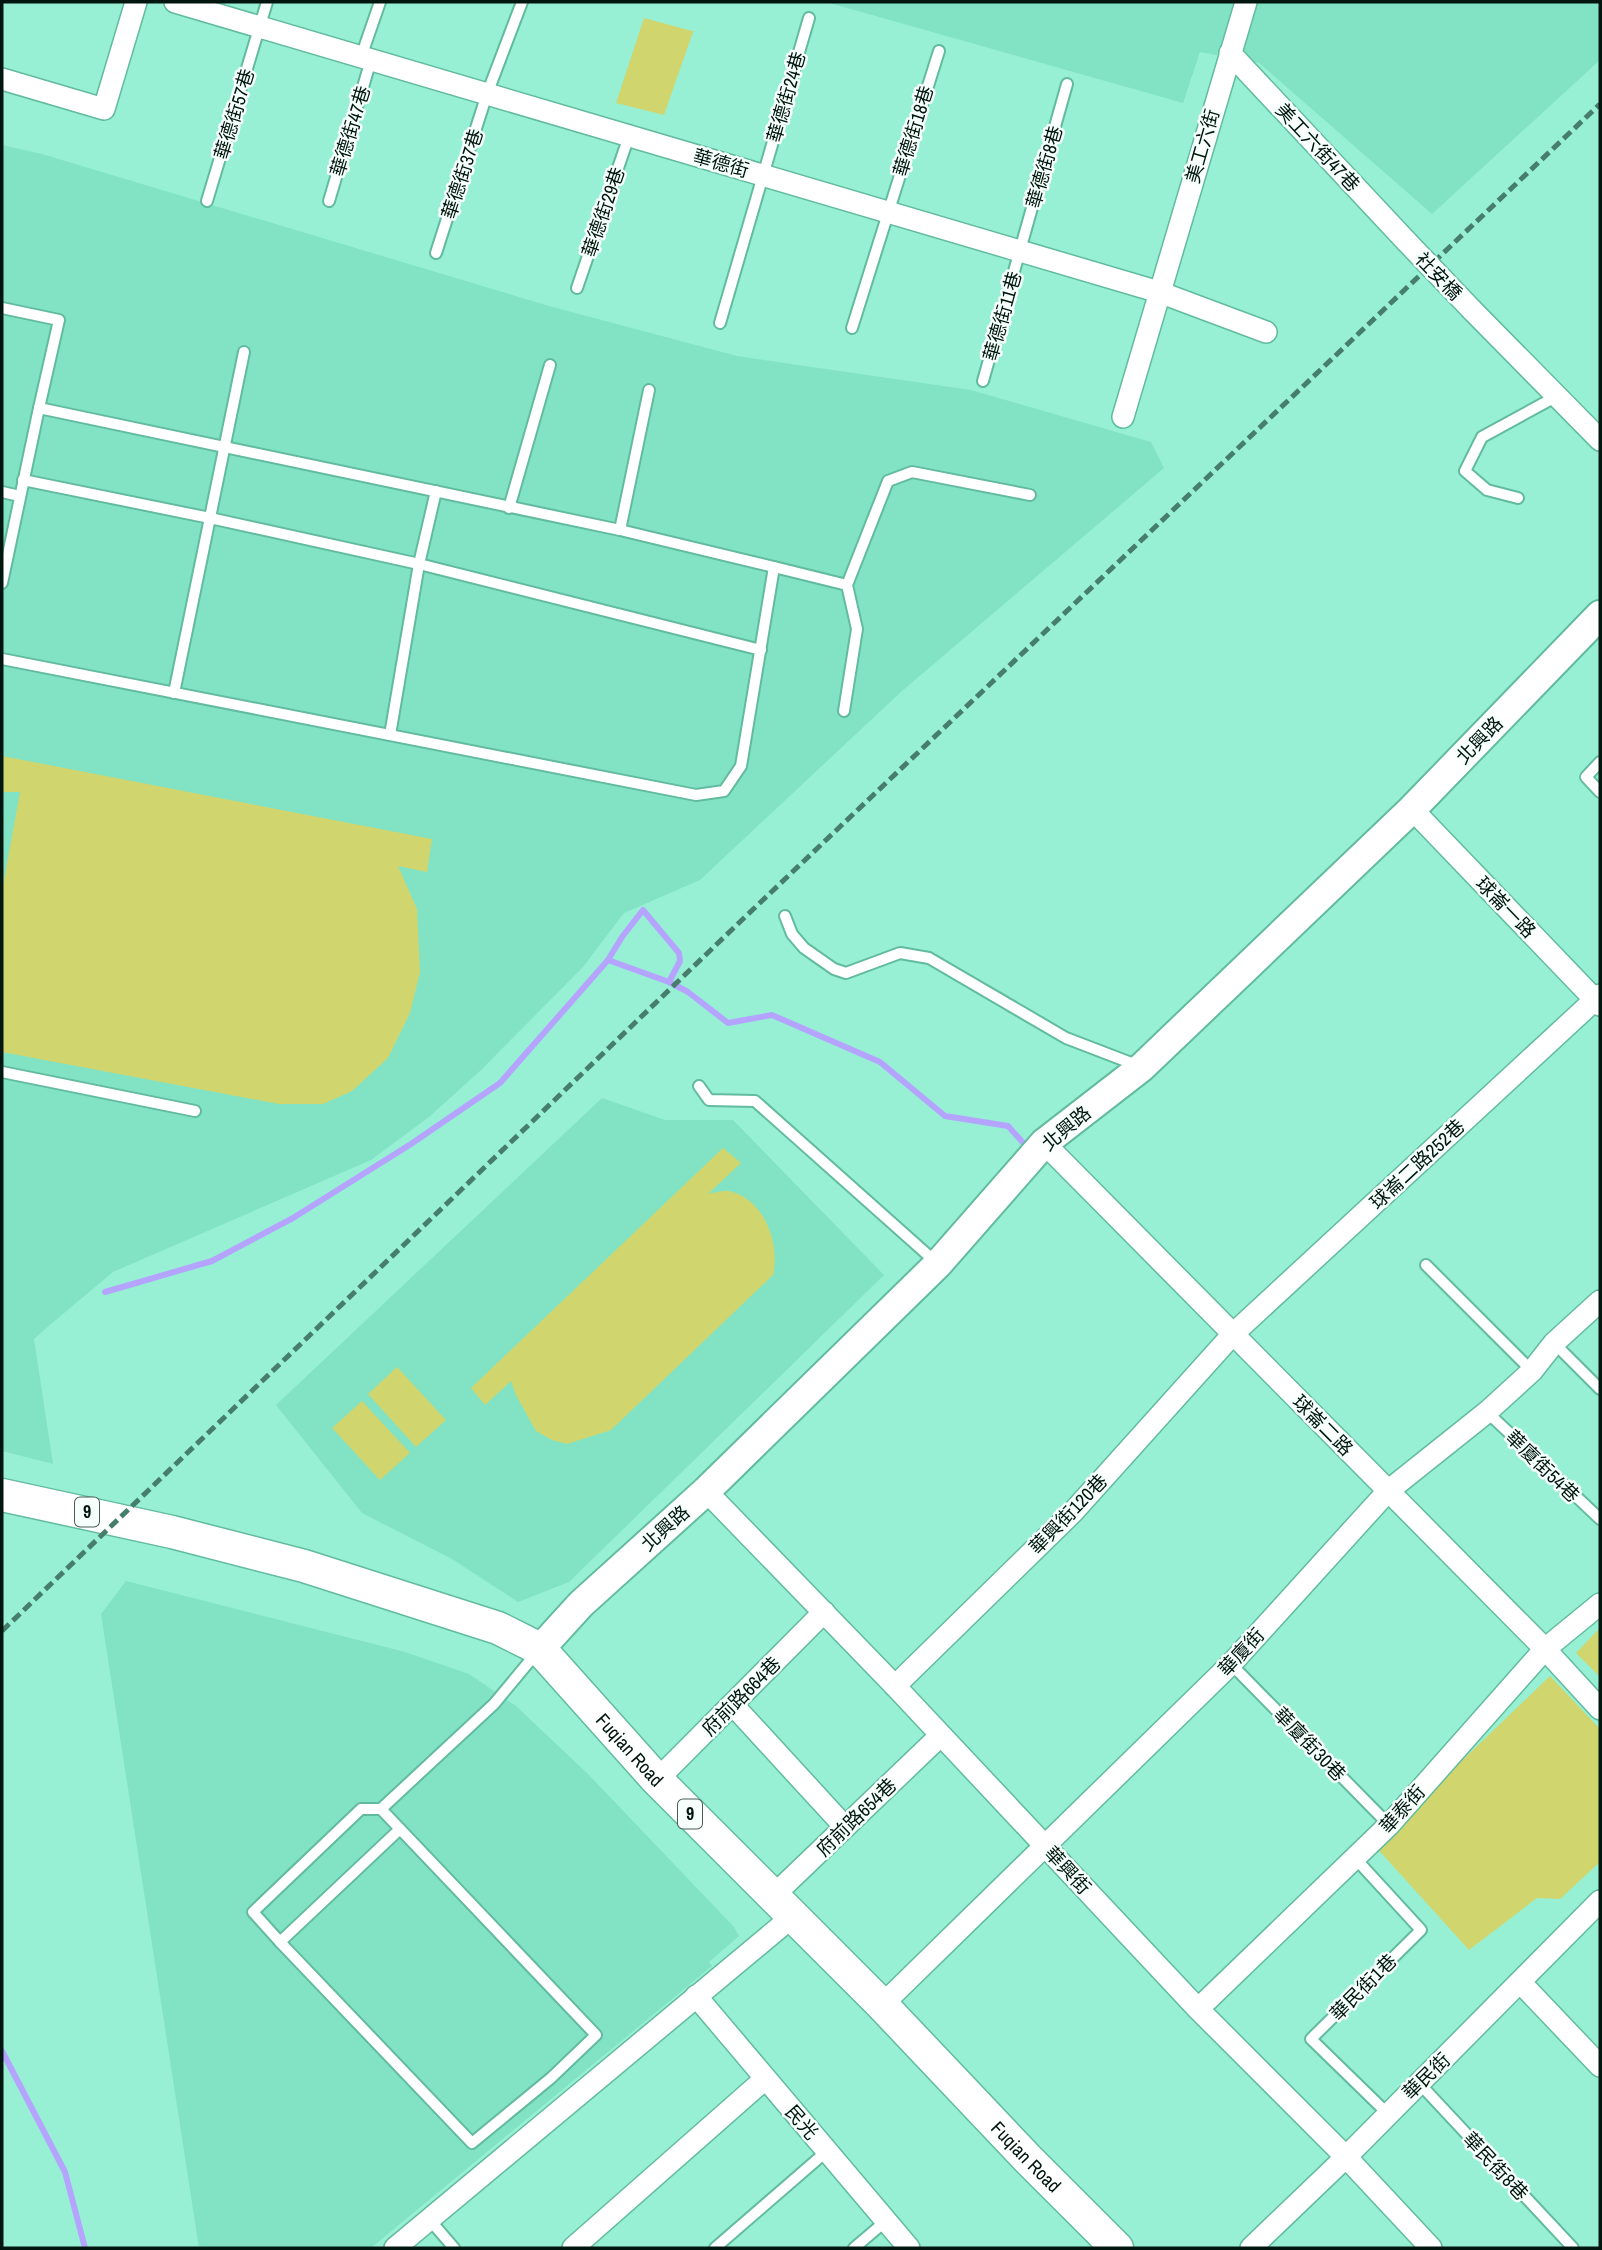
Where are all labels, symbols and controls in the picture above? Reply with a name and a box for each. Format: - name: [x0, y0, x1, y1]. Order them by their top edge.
- street label: 華德街24巷: [761, 49, 811, 145]
- street label: 華德街57巷: [208, 66, 260, 162]
- street label: 華德街47巷: [324, 83, 376, 179]
- street label: 華德街18巷: [887, 83, 939, 179]
- street label: 美工六街47巷: [1270, 97, 1366, 197]
- street label: 美工六街: [1179, 106, 1225, 186]
- street label: 華德街8巷: [1020, 123, 1068, 211]
- street label: 華德街37巷: [435, 126, 489, 222]
- street label: 華德街: [690, 143, 752, 183]
- street label: 華德街29巷: [576, 164, 630, 260]
- street label: 社安橋: [1410, 246, 1468, 306]
- street label: 華德街11巷: [977, 268, 1027, 364]
- street label: 北興路: [1450, 710, 1508, 770]
- street label: 球崙一路: [1470, 871, 1542, 943]
- street label: 北興路: [1036, 1100, 1096, 1156]
- street label: 球崙二路252巷: [1364, 1113, 1470, 1215]
- street label: 球崙二路: [1287, 1389, 1359, 1461]
- street label: 華廈街54巷: [1500, 1424, 1586, 1508]
- street label: 華興街120巷: [1023, 1468, 1113, 1560]
- road number: 9: [75, 1498, 99, 1526]
- street label: 北興路: [635, 1499, 695, 1557]
- street label: 華廈街: [1212, 1622, 1270, 1682]
- street label: 府前路664巷: [696, 1651, 786, 1741]
- street label: 華廈街30巷: [1268, 1701, 1352, 1787]
- street label: Fuqian Road: [590, 1707, 669, 1792]
- street label: 府前路654巷: [810, 1772, 902, 1862]
- street label: 華泰街: [1373, 1779, 1431, 1839]
- road number: 9: [678, 1800, 702, 1828]
- street label: 華興街: [1039, 1840, 1097, 1900]
- street label: 華民街1巷: [1324, 1948, 1402, 2026]
- street label: 華民街: [1396, 2047, 1456, 2105]
- street label: 民光: [780, 2099, 824, 2145]
- street label: Fuqian Road: [985, 2115, 1067, 2198]
- street label: 華民街8巷: [1458, 2126, 1534, 2206]

